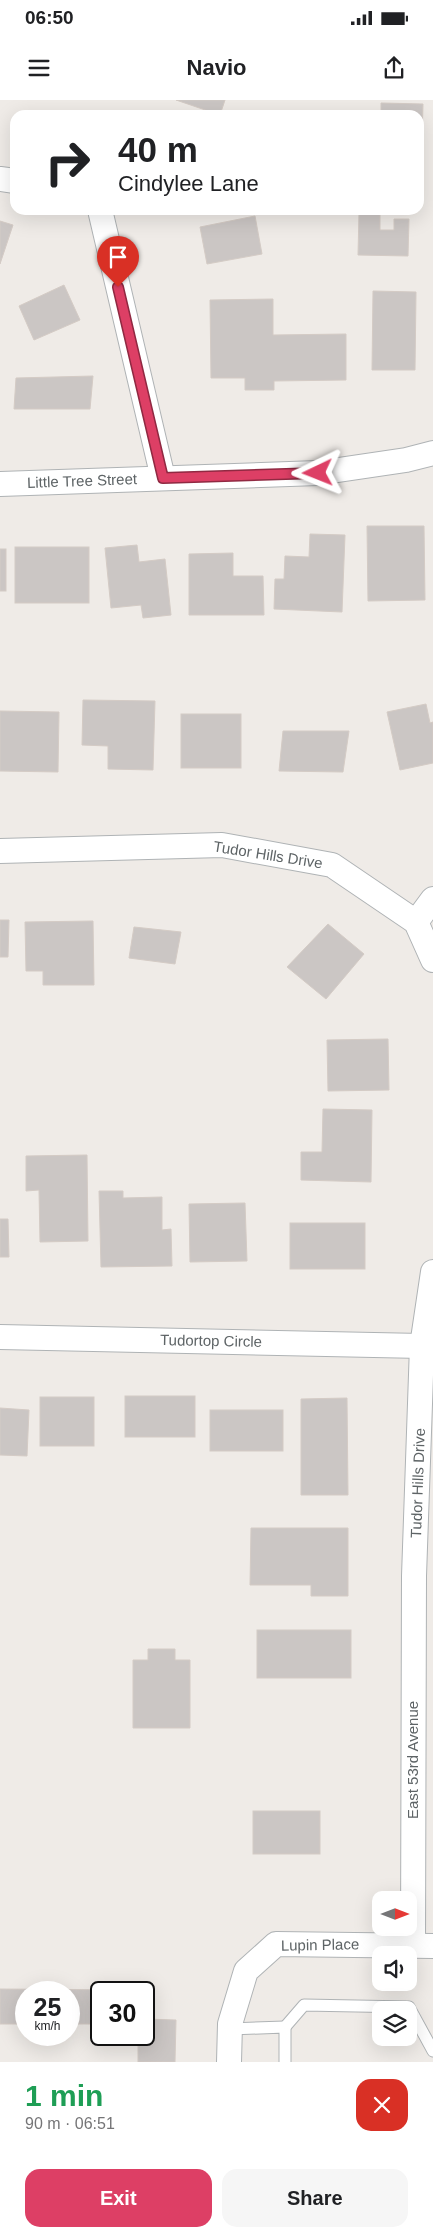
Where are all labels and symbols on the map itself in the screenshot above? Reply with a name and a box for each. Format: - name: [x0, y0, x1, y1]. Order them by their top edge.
- pin: [97, 236, 139, 287]
- position arrow: [291, 446, 343, 498]
- street label: Little Tree Street: [27, 470, 138, 491]
- street label: Tudor Hills Drive: [212, 837, 324, 872]
- street label: Tudortop Circle: [160, 1331, 262, 1350]
- street label: Tudor Hills Drive: [407, 1428, 428, 1538]
- street label: East 53rd Avenue: [404, 1701, 421, 1819]
- north arrow: [372, 1891, 418, 1936]
- street label: Lupin Place: [281, 1935, 359, 1954]
- speed limit sign: 30: [90, 1981, 155, 2046]

